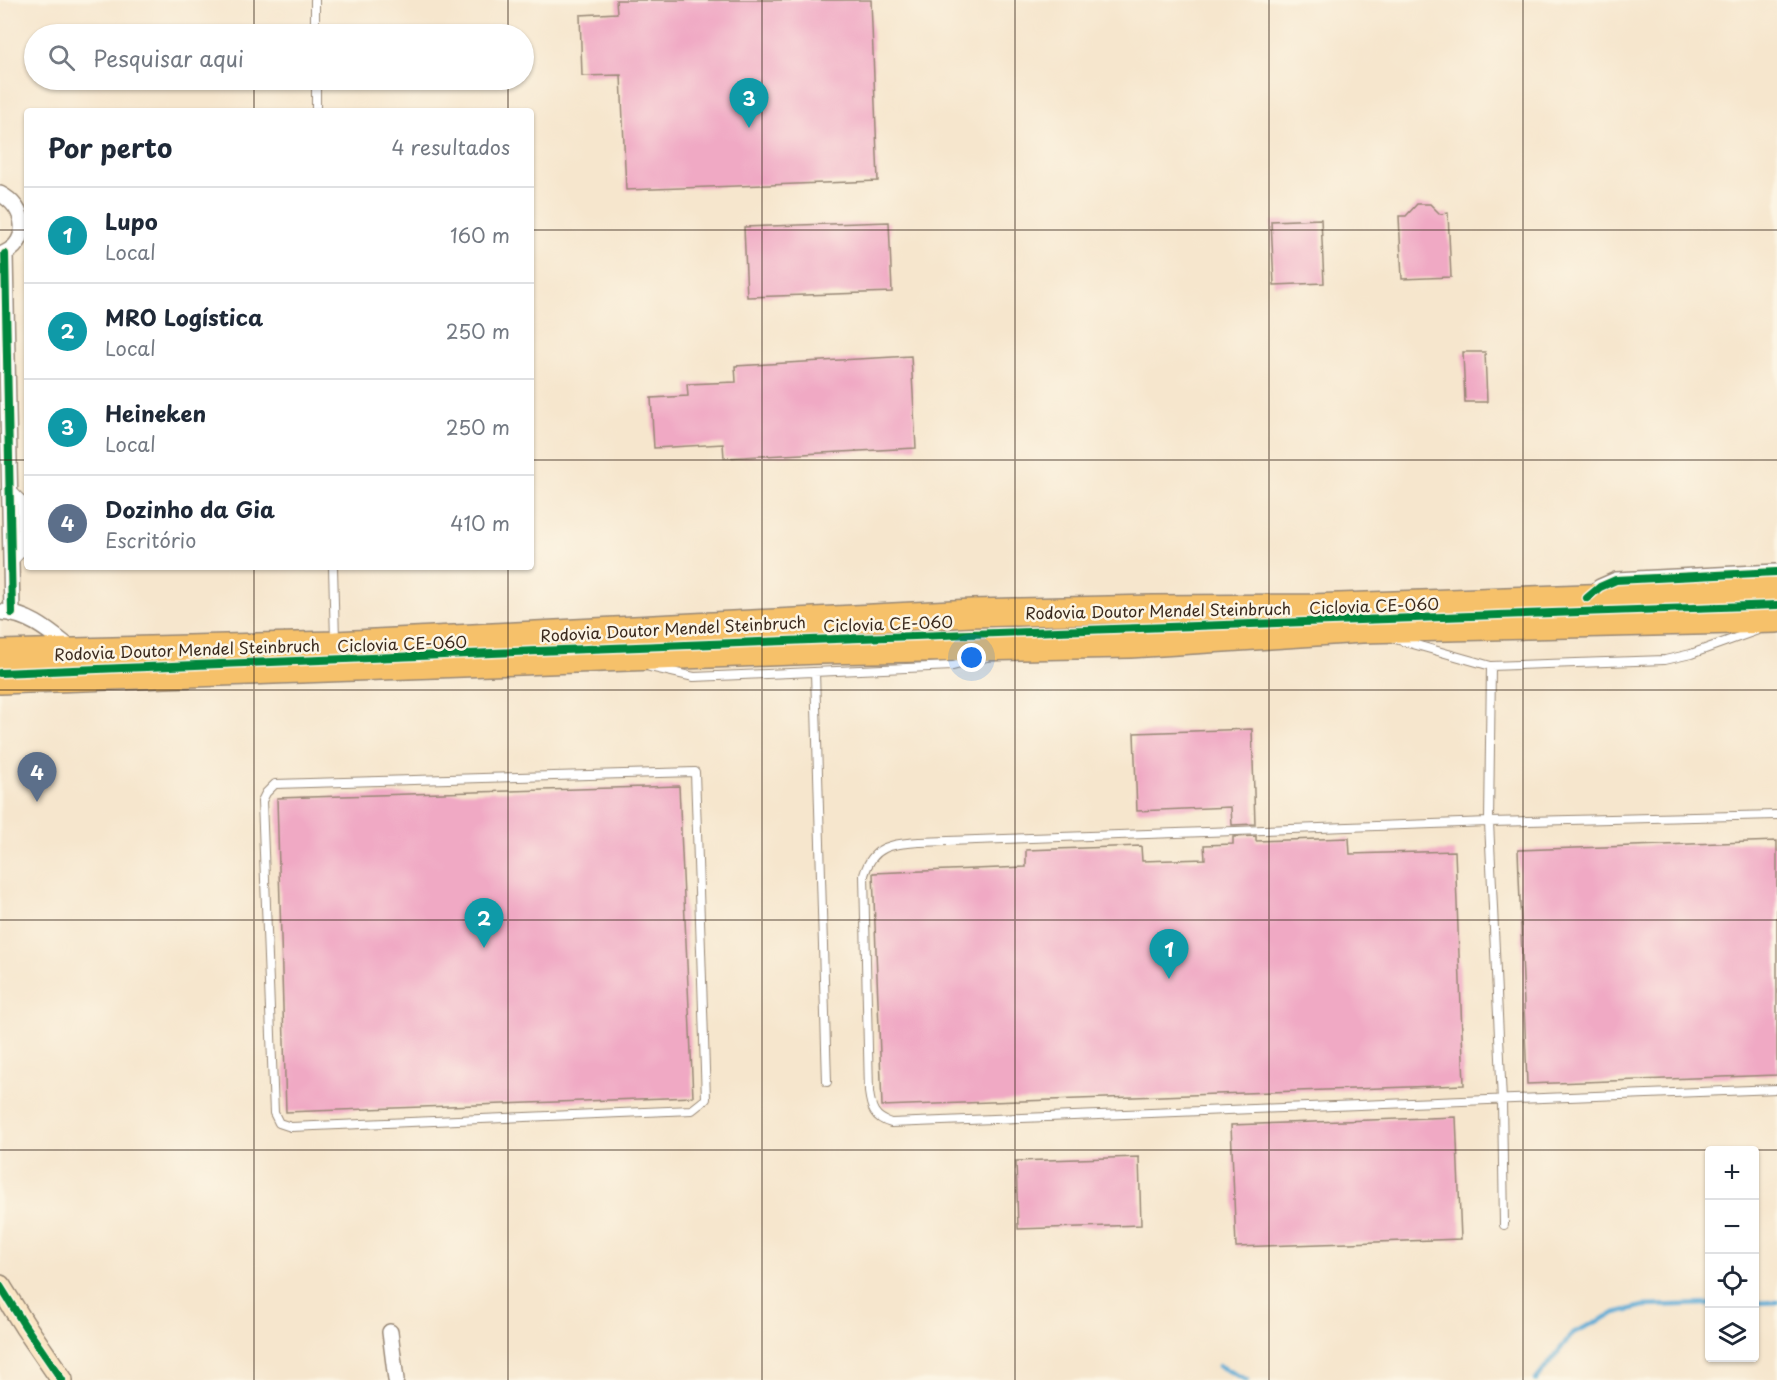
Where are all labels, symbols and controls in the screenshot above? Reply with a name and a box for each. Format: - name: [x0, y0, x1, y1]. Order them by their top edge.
- search box: [24, 24, 534, 90]
- icon: search: [45, 41, 78, 74]
- text: Pesquisar aqui: [93, 41, 244, 74]
- pin: 3: [730, 78, 768, 128]
- text: Por perto: [48, 128, 172, 167]
- text: 4 resultados: [392, 132, 510, 162]
- text: Lupo: [105, 204, 158, 237]
- text: 1: [63, 220, 72, 250]
- text: 160 m: [450, 220, 510, 250]
- text: Local: [105, 237, 156, 267]
- text: MRO Logística: [105, 300, 263, 333]
- text: 2: [60, 316, 75, 346]
- text: 250 m: [446, 316, 510, 346]
- text: Local: [105, 333, 156, 363]
- text: Heineken: [105, 396, 206, 429]
- text: 3: [61, 412, 74, 442]
- text: 250 m: [446, 412, 510, 442]
- text: Local: [105, 429, 156, 459]
- text: Dozinho da Gia: [105, 492, 275, 525]
- text: 4: [61, 508, 74, 538]
- text: 410 m: [450, 508, 510, 538]
- text: Escritório: [105, 525, 196, 555]
- street label: Ciclovia CE-060: [1309, 591, 1439, 619]
- street label: Rodovia Doutor Mendel Steinbruch: [1025, 596, 1291, 624]
- street label: Rodovia Doutor Mendel Steinbruch: [540, 609, 806, 647]
- street label: Ciclovia CE-060: [823, 609, 953, 637]
- street label: Ciclovia CE-060: [337, 629, 467, 657]
- street label: Rodovia Doutor Mendel Steinbruch: [54, 632, 320, 666]
- your location: [957, 643, 986, 672]
- pin: 4: [18, 752, 57, 802]
- pin: 2: [464, 898, 504, 948]
- pin: 1: [1150, 930, 1188, 979]
- map controls: [1705, 1146, 1759, 1362]
- button: +: [1705, 1146, 1759, 1200]
- button: −: [1705, 1200, 1759, 1254]
- button: locate: [1705, 1254, 1759, 1308]
- button: layers: [1705, 1308, 1759, 1362]

